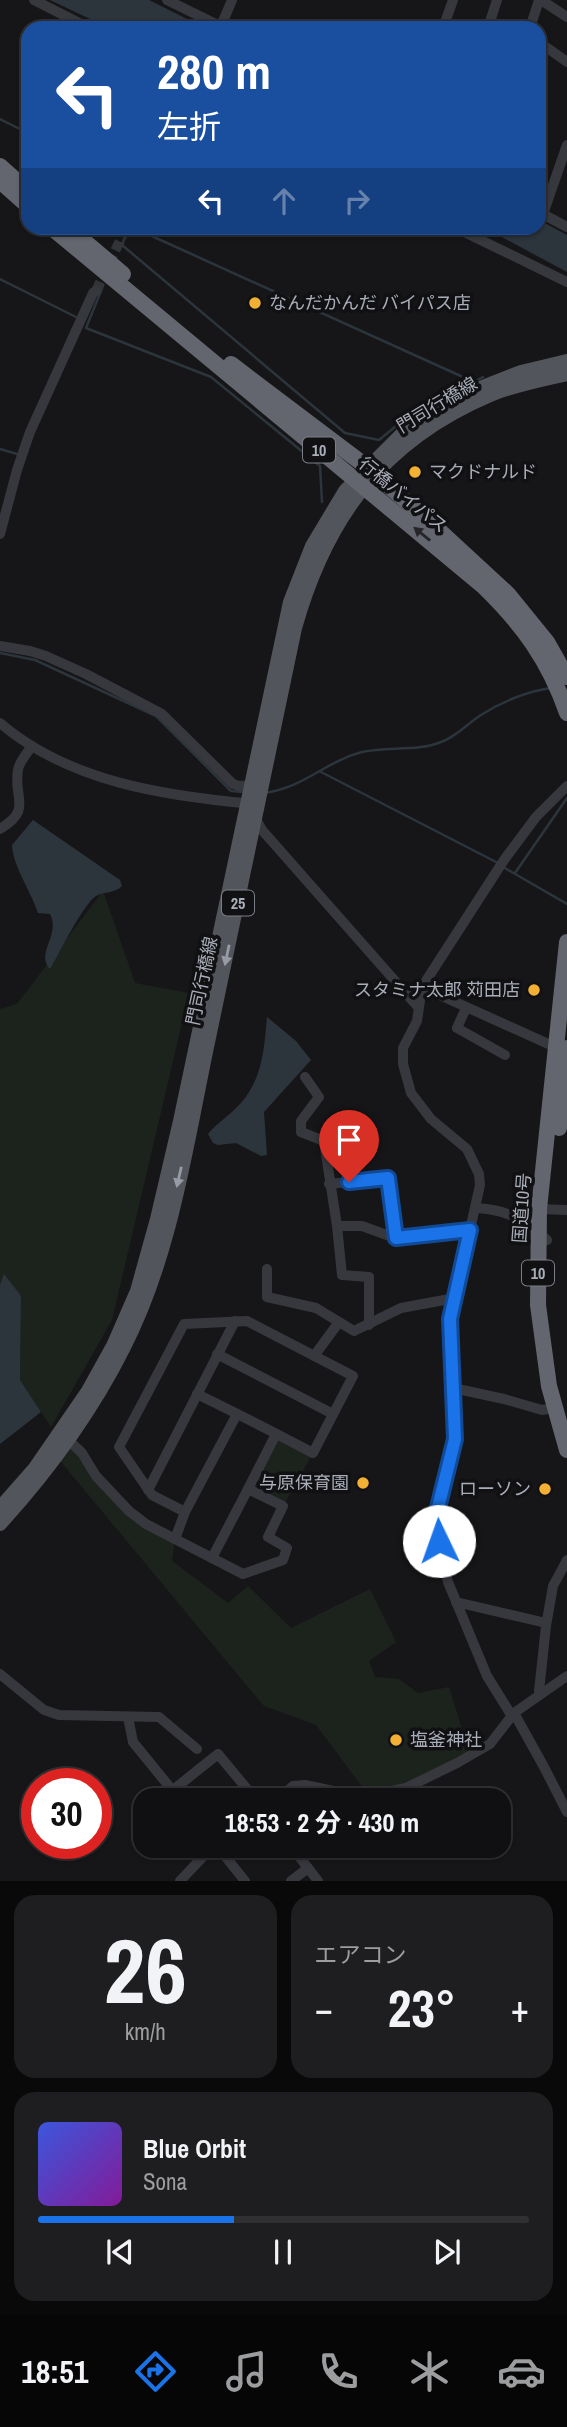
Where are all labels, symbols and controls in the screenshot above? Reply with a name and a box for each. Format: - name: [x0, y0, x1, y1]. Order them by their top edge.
- text: 280 m: [157, 38, 271, 104]
- icon: left: [42, 49, 133, 140]
- text: 左折: [157, 105, 221, 148]
- icon: left: [192, 182, 230, 220]
- icon: ahead: [265, 182, 303, 220]
- icon: right: [338, 182, 376, 220]
- place label: なんだかんだ バイパス店: [269, 290, 471, 315]
- marker: なんだかんだ バイパス店: [247, 295, 263, 311]
- street label: 門司行橋線: [392, 371, 482, 438]
- road number: 10: [303, 438, 335, 463]
- street label: 行橋バイパス: [354, 451, 453, 538]
- place label: マクドナルド: [429, 459, 537, 484]
- marker: マクドナルド: [407, 464, 423, 480]
- one-way arrow: [413, 526, 431, 541]
- road number: 25: [222, 890, 254, 916]
- street label: 門司行橋線: [180, 934, 223, 1028]
- one-way arrow: [221, 944, 232, 966]
- place label: スタミナ太郎 苅田店: [354, 977, 520, 1002]
- marker: スタミナ太郎 苅田店: [526, 982, 542, 998]
- pin: [319, 1110, 379, 1182]
- icon: arrive: [330, 1121, 368, 1159]
- one-way arrow: [174, 1166, 185, 1188]
- street label: 国道10号: [507, 1172, 536, 1244]
- road number: 10: [522, 1260, 554, 1286]
- place label: 与原保育園: [259, 1470, 349, 1495]
- marker: 与原保育園: [355, 1475, 371, 1491]
- place label: ローソン: [459, 1476, 531, 1501]
- marker: ローソン: [537, 1481, 553, 1497]
- position arrow: [402, 1504, 476, 1578]
- place label: 塩釜神社: [410, 1727, 482, 1752]
- marker: 塩釜神社: [388, 1732, 404, 1748]
- speed limit sign: 30: [21, 1768, 112, 1859]
- text: 18:53 · 2 分 · 430 m: [225, 1805, 419, 1840]
- text: 26: [104, 1909, 187, 2031]
- text: エアコン: [315, 1939, 407, 1970]
- text: 23°: [388, 1973, 456, 2043]
- text: −: [315, 1983, 333, 2034]
- text: +: [511, 1983, 529, 2034]
- text: km/h: [125, 2016, 166, 2047]
- text: Blue Orbit: [143, 2131, 246, 2166]
- text: Sona: [143, 2166, 187, 2197]
- icon: previous: [101, 2233, 139, 2271]
- icon: pause: [264, 2233, 302, 2271]
- icon: next: [428, 2233, 466, 2271]
- icon: directions: [131, 2347, 180, 2396]
- icon: music: [222, 2347, 271, 2396]
- icon: phone: [314, 2347, 363, 2396]
- icon: climate: [405, 2347, 454, 2396]
- icon: car: [497, 2347, 546, 2396]
- text: 18:51: [21, 2350, 88, 2393]

